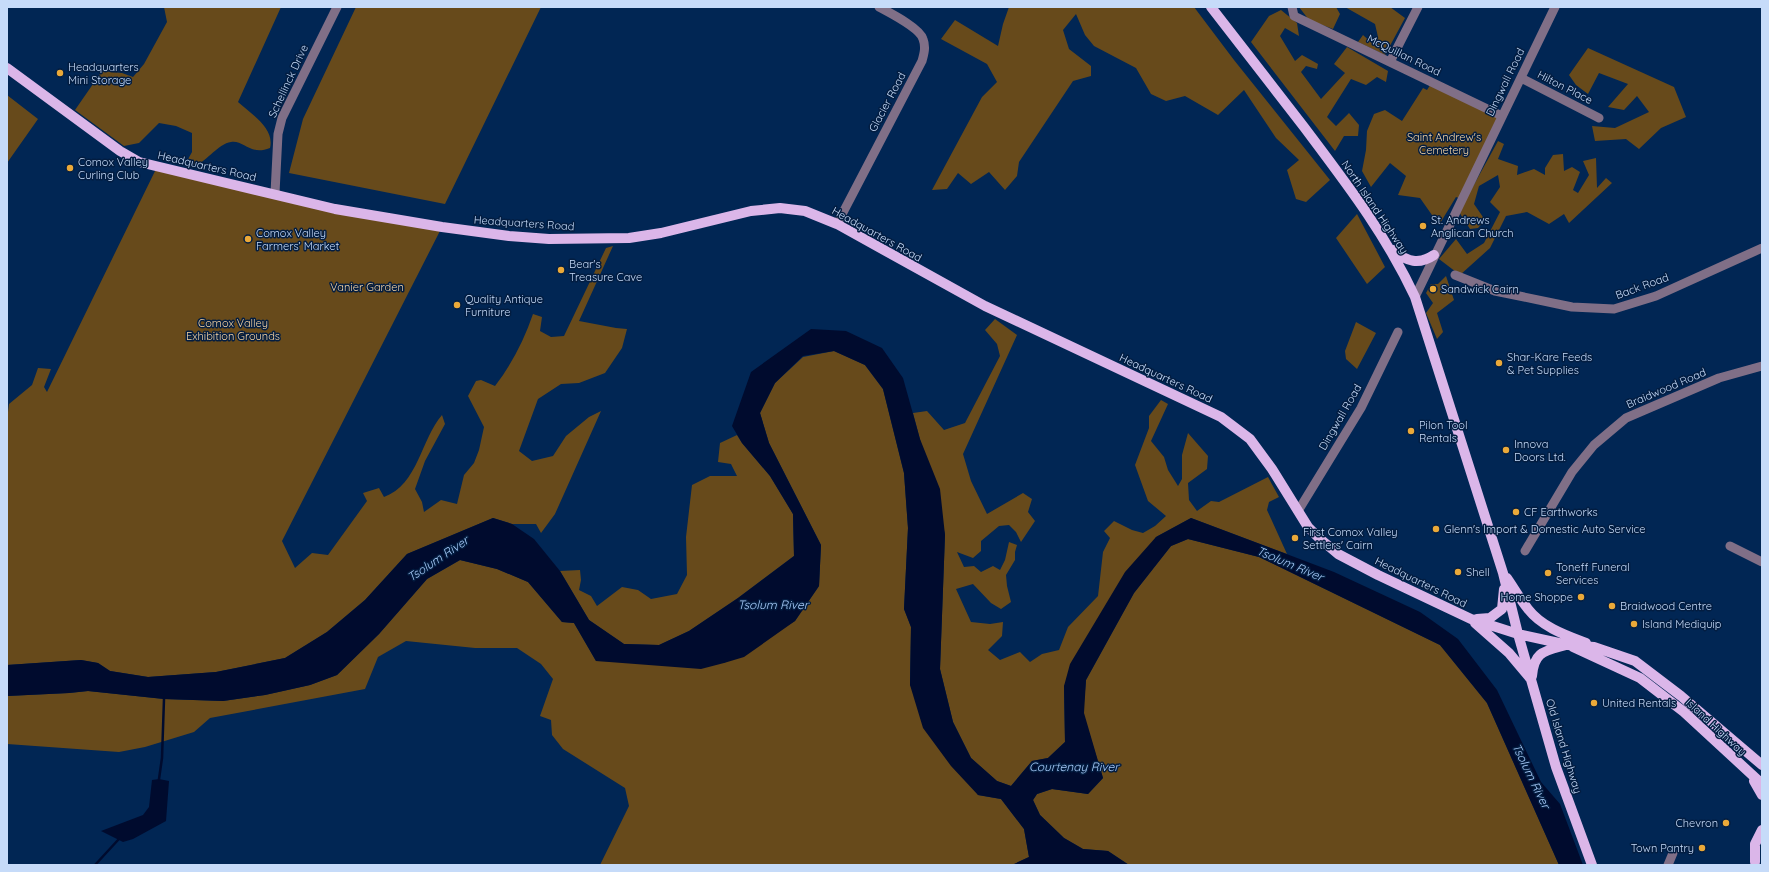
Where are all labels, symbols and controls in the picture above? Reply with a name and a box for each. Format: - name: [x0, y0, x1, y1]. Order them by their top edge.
- street label: McQuillan Road: [1365, 31, 1443, 79]
- street label: Schellinck Drive: [265, 42, 311, 120]
- street label: Dingwall Road: [1483, 46, 1527, 118]
- place label: Headquarters Mini Storage: [68, 60, 139, 87]
- street label: Hilton Place: [1535, 67, 1595, 107]
- marker: Headquarters Mini Storage: [55, 68, 65, 78]
- street label: Glacier Road: [865, 70, 909, 134]
- park label: Saint Andrew's Cemetery: [1407, 130, 1481, 157]
- street label: Headquarters Road: [156, 148, 258, 184]
- place label: Comox Valley Curling Club: [78, 155, 148, 182]
- street label: North Island Highway: [1339, 158, 1411, 256]
- marker: Comox Valley Curling Club: [65, 163, 75, 173]
- street label: Headquarters Road: [829, 203, 925, 265]
- street label: Headquarters Road: [473, 212, 575, 234]
- place label: St. Andrews Anglican Church: [1431, 213, 1514, 240]
- marker: St. Andrews Anglican Church: [1418, 221, 1428, 231]
- place label: Comox Valley Farmers’ Market: [256, 226, 340, 253]
- marker: Comox Valley Farmers’ Market: [243, 234, 253, 244]
- place label: Bear's Treasure Cave: [569, 257, 642, 284]
- marker: Bear's Treasure Cave: [556, 265, 566, 275]
- street label: Back Road: [1613, 270, 1671, 302]
- park label: Vanier Garden: [330, 280, 404, 294]
- place label: Sandwick Cairn: [1441, 282, 1519, 296]
- marker: Sandwick Cairn: [1428, 284, 1438, 294]
- place label: Quality Antique Furniture: [465, 292, 543, 319]
- marker: Quality Antique Furniture: [452, 300, 462, 310]
- park label: Comox Valley Exhibition Grounds: [186, 316, 280, 343]
- street label: Headquarters Road: [1117, 350, 1215, 406]
- place label: Shar-Kare Feeds & Pet Supplies: [1507, 350, 1592, 377]
- marker: Shar-Kare Feeds & Pet Supplies: [1494, 358, 1504, 368]
- street label: Braidwood Road: [1624, 365, 1708, 411]
- street label: Dingwall Road: [1315, 382, 1365, 452]
- place label: Pilon Tool Rentals: [1419, 418, 1467, 445]
- marker: Pilon Tool Rentals: [1406, 426, 1416, 436]
- place label: Innova Doors Ltd.: [1514, 437, 1566, 464]
- marker: Innova Doors Ltd.: [1501, 445, 1511, 455]
- place label: CF Earthworks: [1524, 505, 1598, 519]
- marker: CF Earthworks: [1511, 507, 1521, 517]
- place label: Glenn's Import & Domestic Auto Service: [1444, 522, 1646, 536]
- marker: Glenn's Import & Domestic Auto Service: [1431, 524, 1441, 534]
- place label: First Comox Valley Settlers' Cairn: [1303, 525, 1398, 552]
- water label: Tsolum River: [404, 532, 472, 585]
- marker: First Comox Valley Settlers' Cairn: [1290, 533, 1300, 543]
- water label: Tsolum River: [1255, 543, 1327, 585]
- street label: Headquarters Road: [1373, 554, 1469, 610]
- place label: Toneff Funeral Services: [1556, 560, 1630, 587]
- place label: Shell: [1466, 565, 1490, 579]
- marker: Shell: [1453, 567, 1463, 577]
- marker: Toneff Funeral Services: [1543, 568, 1553, 578]
- place label: Home Shoppe: [1501, 590, 1573, 604]
- marker: Home Shoppe: [1576, 592, 1586, 602]
- water label: Tsolum River: [738, 597, 810, 612]
- place label: Braidwood Centre: [1620, 599, 1712, 613]
- marker: Braidwood Centre: [1607, 601, 1617, 611]
- place label: Island Mediquip: [1642, 617, 1722, 631]
- marker: Island Mediquip: [1629, 619, 1639, 629]
- street label: Island Highway: [1683, 695, 1749, 759]
- place label: United Rentals: [1602, 696, 1676, 710]
- street label: Old Island Highway: [1543, 697, 1585, 795]
- marker: United Rentals: [1589, 698, 1599, 708]
- water label: Tsolum River: [1509, 741, 1554, 812]
- water label: Courtenay River: [1029, 759, 1120, 774]
- place label: Chevron: [1676, 816, 1718, 830]
- marker: Chevron: [1721, 818, 1731, 828]
- place label: Town Pantry: [1631, 841, 1694, 855]
- marker: Town Pantry: [1697, 843, 1707, 853]

